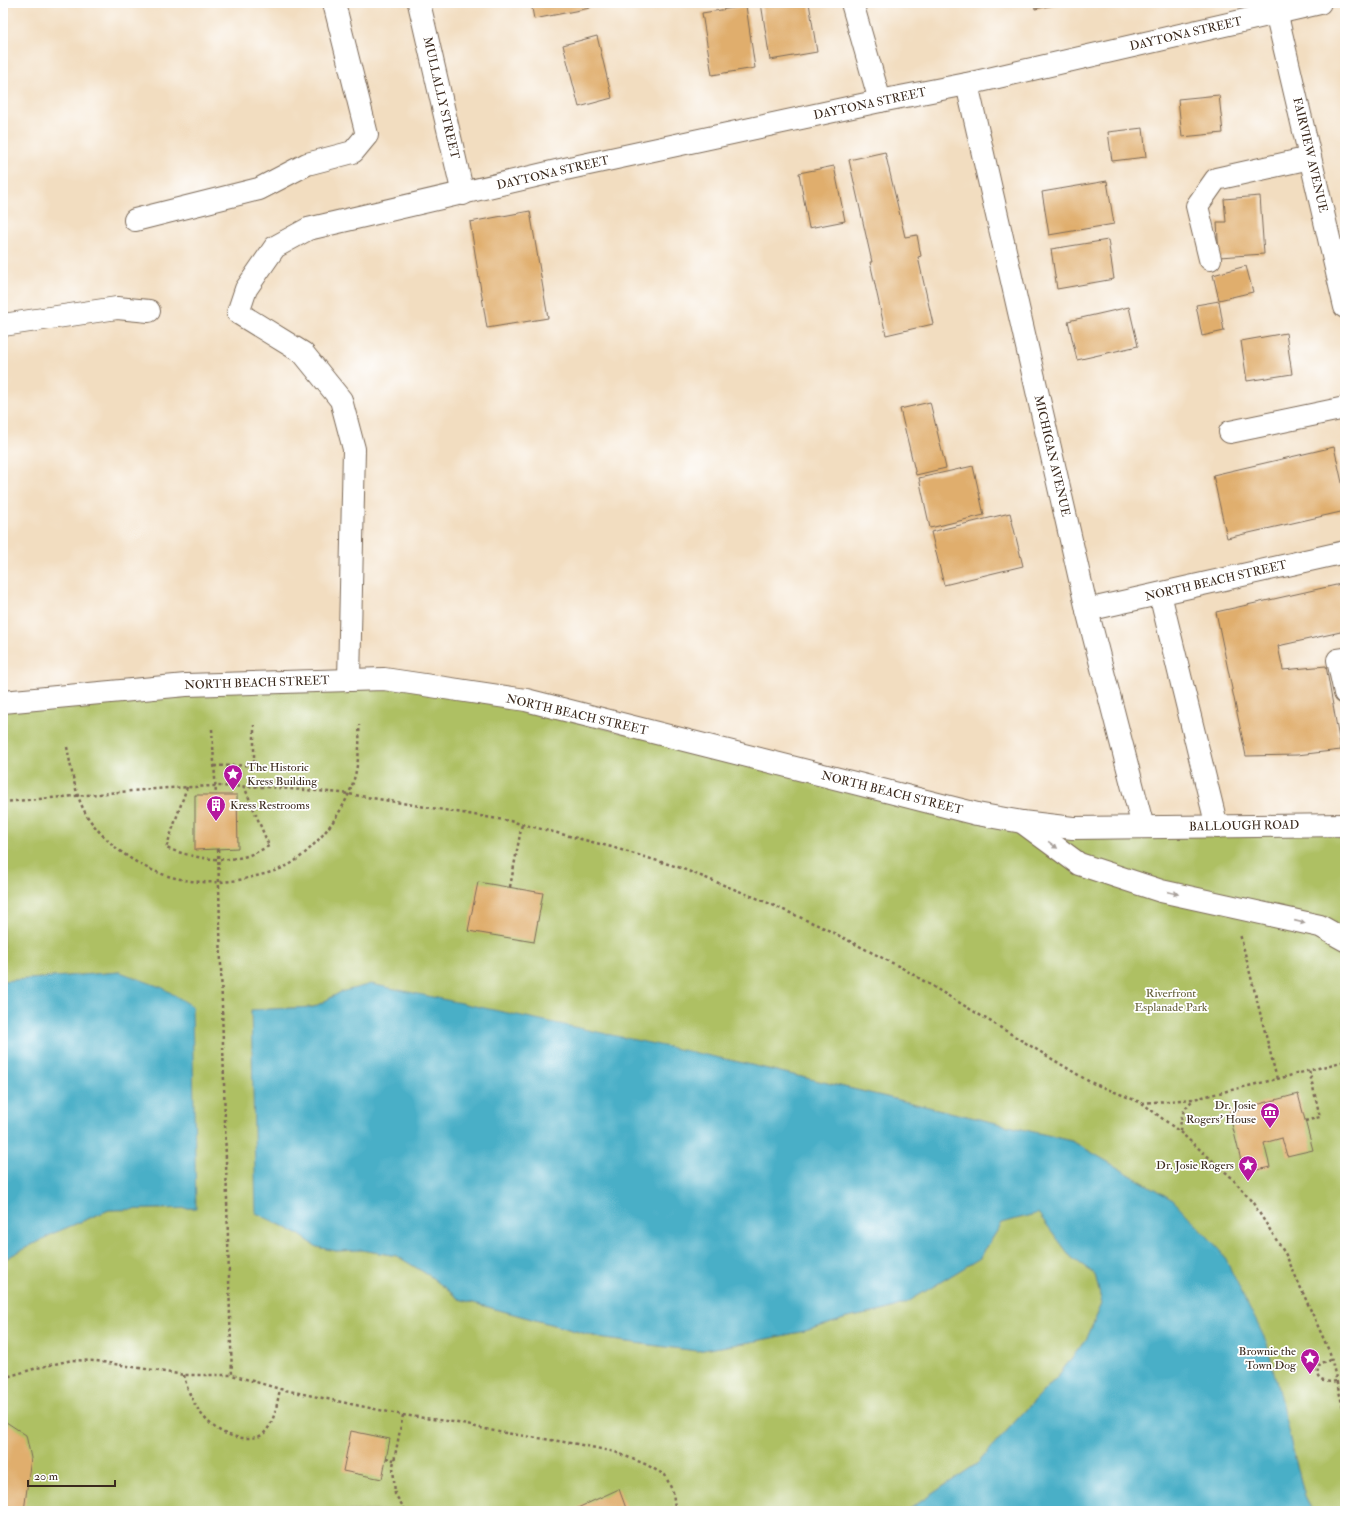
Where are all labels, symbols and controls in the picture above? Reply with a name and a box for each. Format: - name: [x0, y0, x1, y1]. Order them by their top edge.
- street label: DAYTONA STREET: [1128, 14, 1244, 54]
- street label: MULLALLY STREET: [420, 35, 462, 161]
- street label: DAYTONA STREET: [812, 85, 928, 123]
- street label: FAIRVIEW AVENUE: [1289, 96, 1331, 214]
- street label: DAYTONA STREET: [495, 153, 611, 193]
- street label: MICHIGAN AVENUE: [1031, 394, 1073, 519]
- street label: NORTH BEACH STREET: [1144, 557, 1289, 605]
- street label: NORTH BEACH STREET: [184, 673, 330, 693]
- street label: NORTH BEACH STREET: [505, 691, 650, 739]
- place label: The Historic Kress Building: [247, 760, 318, 789]
- place icon: The Historic Kress Building: [222, 763, 244, 791]
- street label: NORTH BEACH STREET: [820, 768, 964, 818]
- building icon: Kress Restrooms: [205, 794, 227, 822]
- place label: Kress Restrooms: [230, 798, 310, 813]
- street label: BALLOUGH ROAD: [1189, 818, 1300, 834]
- one-way arrow: [1048, 841, 1059, 849]
- one-way arrow: [1167, 891, 1179, 897]
- one-way arrow: [1293, 919, 1306, 925]
- park label: Riverfront Esplanade Park: [1134, 986, 1208, 1015]
- place label: Dr. Josie Rogers' House: [1186, 1098, 1256, 1127]
- museum icon: Dr. Josie Rogers' House: [1259, 1101, 1281, 1129]
- place icon: Dr. Josie Rogers: [1237, 1154, 1259, 1182]
- place label: Dr. Josie Rogers: [1156, 1158, 1234, 1173]
- place label: Brownie the Town Dog: [1239, 1344, 1297, 1373]
- place icon: Brownie the Town Dog: [1299, 1347, 1321, 1375]
- scale bar: [28, 1462, 115, 1488]
- text: 20 m: [34, 1469, 59, 1484]

